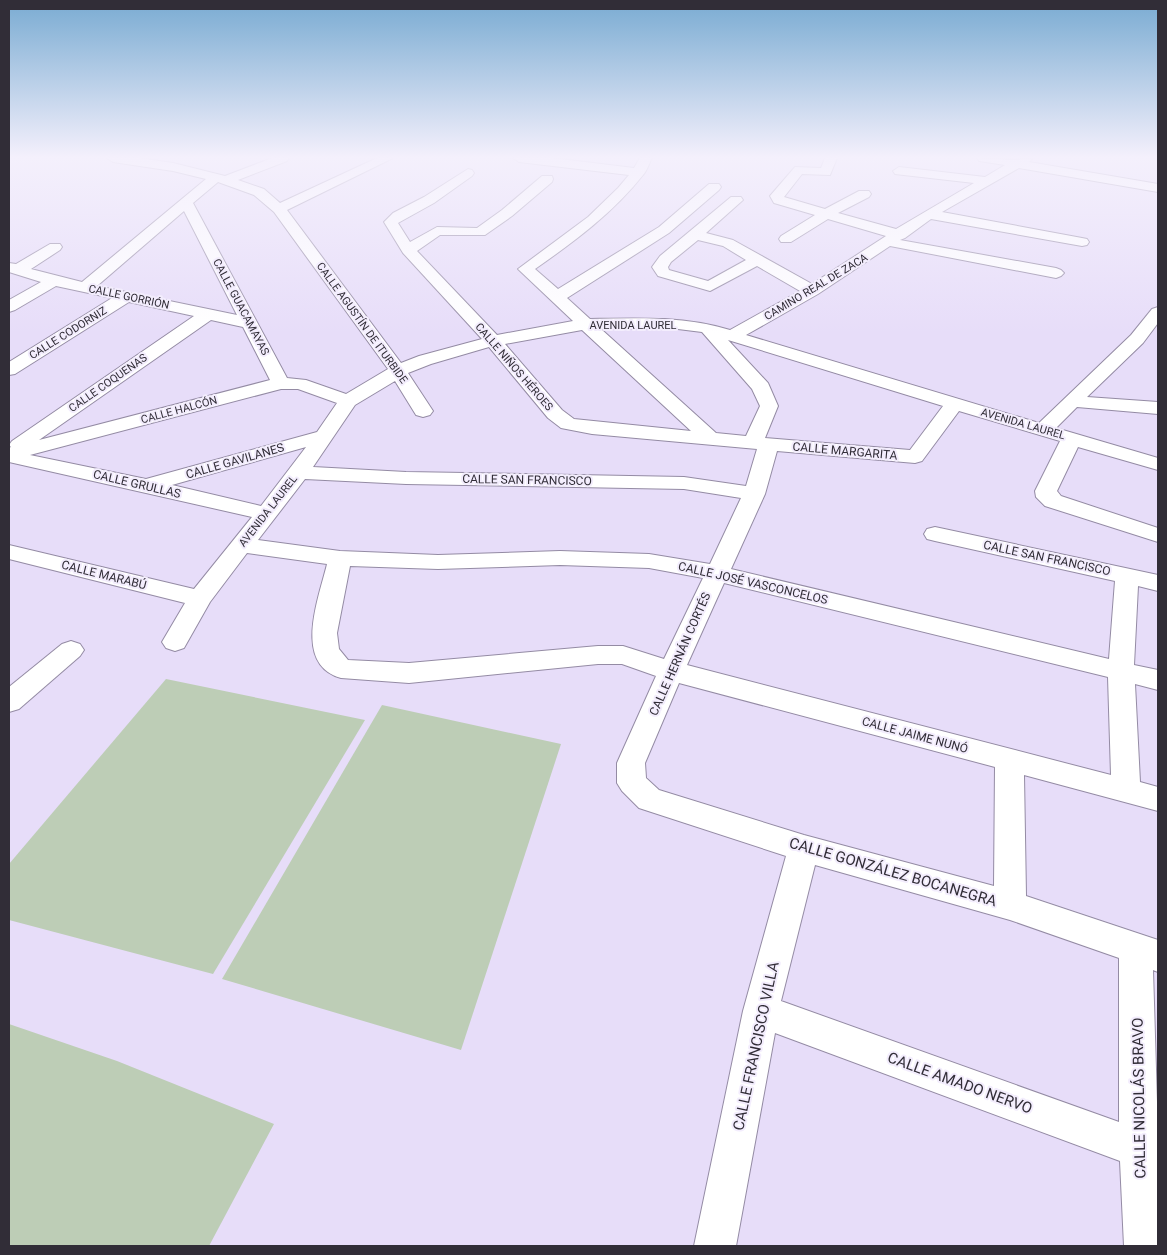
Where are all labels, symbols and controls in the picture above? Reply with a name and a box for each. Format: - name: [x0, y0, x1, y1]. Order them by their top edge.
- street label: CAMINO REAL DE ZACA: [762, 251, 871, 323]
- street label: CALLE GUACAMAYAS: [210, 257, 272, 358]
- street label: CALLE AGUSTÍN DE ITURBIDE: [314, 260, 410, 386]
- street label: CALLE GORRIÓN: [87, 282, 171, 312]
- street label: CALLE CODORNIZ: [27, 304, 109, 362]
- street label: AVENIDA LAUREL: [589, 319, 677, 332]
- street label: CALLE NIÑOS HÉROES: [472, 321, 556, 414]
- street label: CALLE COQUENAS: [66, 351, 150, 415]
- street label: CALLE HALCÓN: [139, 394, 219, 426]
- street label: AVENIDA LAUREL: [979, 406, 1067, 442]
- street label: CALLE MARGARITA: [792, 439, 898, 463]
- street label: CALLE GAVILANES: [184, 440, 286, 482]
- street label: CALLE GRULLAS: [92, 467, 182, 501]
- street label: CALLE SAN FRANCISCO: [462, 472, 592, 488]
- street label: AVENIDA LAUREL: [236, 473, 300, 549]
- street label: CALLE SAN FRANCISCO: [982, 538, 1112, 578]
- street label: CALLE MARABÚ: [60, 557, 148, 592]
- street label: CALLE JOSÉ VASCONCELOS: [677, 558, 829, 607]
- street label: CALLE HERNÁN CORTÉS: [646, 590, 713, 718]
- street label: CALLE JAIME NUNÓ: [860, 713, 970, 756]
- street label: CALLE GONZÁLEZ BOCANEGRA: [787, 834, 999, 910]
- street label: CALLE FRANCISCO VILLA: [729, 960, 783, 1132]
- street label: CALLE NICOLÁS BRAVO: [1129, 1017, 1149, 1179]
- street label: CALLE AMADO NERVO: [885, 1048, 1035, 1118]

